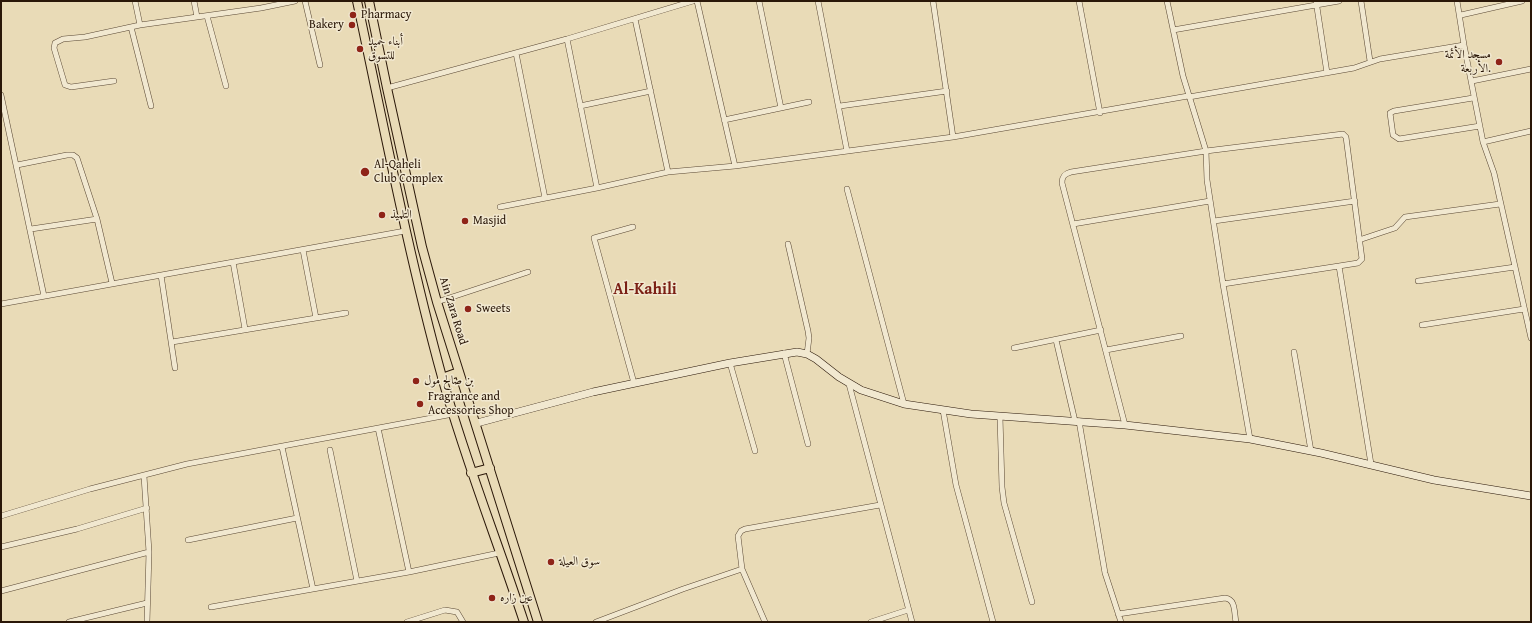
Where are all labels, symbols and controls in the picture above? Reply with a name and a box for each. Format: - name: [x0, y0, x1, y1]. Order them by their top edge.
- place label: Pharmacy: [361, 8, 412, 22]
- marker: Pharmacy: [348, 10, 358, 20]
- place label: Bakery: [309, 18, 344, 32]
- marker: Bakery: [347, 20, 357, 30]
- place label: أبناء حميد للتسوق: [368, 35, 403, 63]
- marker: أبناء حميد للتسوق: [355, 44, 365, 54]
- place label: مسجد الأئمة الأربعة.: [1445, 48, 1491, 76]
- marker: مسجد الأئمة الأربعة.: [1494, 57, 1504, 67]
- place label: Al-Qaheli Club Complex: [374, 158, 443, 186]
- marker: Al-Qaheli Club Complex: [359, 166, 371, 178]
- place label: التلميذ: [390, 208, 412, 222]
- marker: التلميذ: [377, 210, 387, 220]
- place label: Masjid: [473, 214, 506, 228]
- marker: Masjid: [460, 216, 470, 226]
- street label: Ain Zara Road: [436, 275, 470, 347]
- district label: Al-Kahili: [613, 280, 677, 300]
- place label: Sweets: [476, 302, 510, 316]
- marker: Sweets: [463, 304, 473, 314]
- place label: بن صالح مول: [424, 374, 474, 388]
- marker: بن صالح مول: [411, 376, 421, 386]
- place label: Fragrance and Accessories Shop: [428, 390, 514, 418]
- marker: Fragrance and Accessories Shop: [415, 399, 425, 409]
- place label: سوق العيلة: [559, 555, 600, 569]
- marker: سوق العيلة: [546, 557, 556, 567]
- place label: عين زاره: [500, 591, 533, 605]
- marker: عين زاره: [487, 593, 497, 603]

